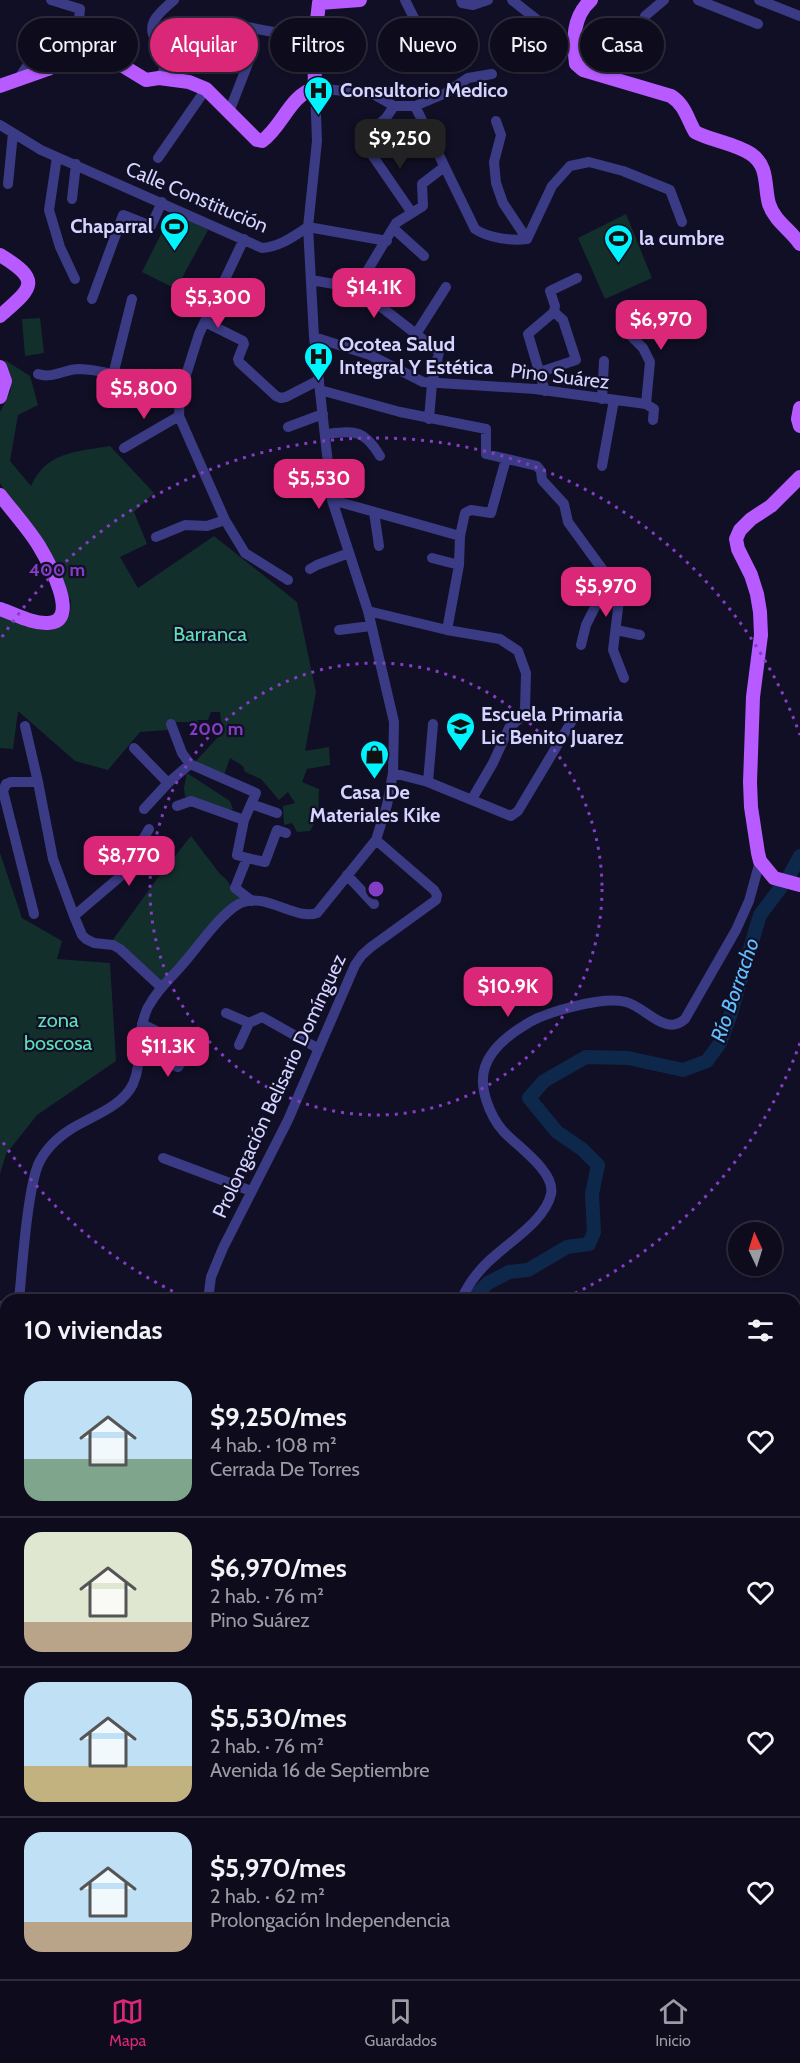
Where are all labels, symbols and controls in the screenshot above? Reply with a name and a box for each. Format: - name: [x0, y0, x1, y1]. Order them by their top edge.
- chip: Comprar: [18, 18, 138, 72]
- chip: Alquilar: [150, 18, 258, 72]
- chip: Filtros: [270, 18, 366, 72]
- chip: Nuevo: [378, 18, 478, 72]
- chip: Piso: [490, 18, 568, 72]
- chip: Casa: [580, 18, 664, 72]
- hospital icon: Consultorio Medico: [303, 74, 335, 116]
- place label: Consultorio Medico: [340, 78, 508, 102]
- pin: $9,250: [351, 119, 449, 170]
- text: $9,250: [369, 126, 431, 150]
- street label: Calle Constitución: [122, 156, 272, 238]
- sports icon: Chaparral: [158, 210, 190, 252]
- place label: Chaparral: [70, 214, 153, 238]
- sports icon: la cumbre: [602, 222, 634, 264]
- place label: la cumbre: [639, 226, 724, 250]
- pin: $14.1K: [325, 268, 423, 319]
- text: $14.1K: [346, 275, 402, 299]
- pin: $5,300: [169, 278, 267, 329]
- text: $5,300: [185, 285, 251, 309]
- pin: $6,970: [612, 300, 710, 351]
- text: $6,970: [630, 307, 692, 331]
- place label: Ocotea Salud Integral Y Estética: [339, 332, 493, 379]
- hospital icon: Ocotea Salud Integral Y Estética: [302, 340, 334, 382]
- street label: Pino Suárez: [509, 358, 611, 394]
- pin: $5,800: [95, 369, 193, 420]
- text: $5,800: [110, 376, 178, 400]
- pin: $5,530: [270, 459, 368, 510]
- text: $5,530: [288, 466, 350, 490]
- text: 400 m: [29, 559, 85, 581]
- pin: $5,970: [557, 567, 655, 618]
- text: $5,970: [575, 574, 637, 598]
- park label: Barranca: [173, 622, 247, 646]
- place label: Escuela Primaria Lic Benito Juarez: [481, 702, 624, 749]
- school or university icon: Escuela Primaria Lic Benito Juarez: [444, 710, 476, 752]
- text: 200 m: [189, 718, 243, 740]
- shop icon: Casa De Materiales Kike: [359, 738, 391, 780]
- place label: Casa De Materiales Kike: [310, 780, 440, 827]
- pin: $8,770: [80, 836, 178, 887]
- text: $8,770: [98, 843, 160, 867]
- centre of rings: [366, 879, 386, 899]
- water label: Río Borracho: [705, 935, 764, 1045]
- street label: Prolongación Belisario Domínguez: [207, 950, 351, 1222]
- pin: $10.9K: [459, 967, 557, 1018]
- text: $10.9K: [478, 974, 538, 998]
- park label: zona boscosa: [24, 1008, 92, 1055]
- pin: $11.3K: [119, 1027, 217, 1078]
- text: $11.3K: [141, 1034, 195, 1058]
- north arrow: [728, 1222, 782, 1276]
- map controls: [728, 1222, 782, 1276]
- text: 10 viviendas: [24, 1314, 163, 1346]
- icon: filters: [744, 1314, 777, 1347]
- text: $9,250/mes: [210, 1401, 347, 1433]
- icon: home: [72, 1405, 144, 1477]
- icon: heart: [744, 1425, 777, 1458]
- text: 4 hab. · 108 m²: [210, 1433, 337, 1457]
- text: Cerrada De Torres: [210, 1457, 360, 1481]
- text: $6,970/mes: [210, 1552, 347, 1584]
- icon: home: [72, 1556, 144, 1628]
- icon: heart: [744, 1576, 777, 1609]
- text: 2 hab. · 76 m²: [210, 1584, 324, 1608]
- text: Pino Suárez: [210, 1608, 310, 1632]
- text: $5,530/mes: [210, 1702, 347, 1734]
- icon: home: [72, 1706, 144, 1778]
- icon: heart: [744, 1726, 777, 1759]
- text: 2 hab. · 76 m²: [210, 1734, 324, 1758]
- text: Avenida 16 de Septiembre: [210, 1758, 429, 1782]
- text: $5,970/mes: [210, 1852, 346, 1884]
- icon: home: [72, 1856, 144, 1928]
- icon: heart: [744, 1876, 777, 1909]
- text: 2 hab. · 62 m²: [210, 1884, 325, 1908]
- text: Prolongación Independencia: [210, 1908, 450, 1932]
- tab: Mapa: [109, 1995, 146, 2050]
- tab: Guardados: [365, 1995, 437, 2050]
- tab: Inicio: [655, 1995, 691, 2050]

